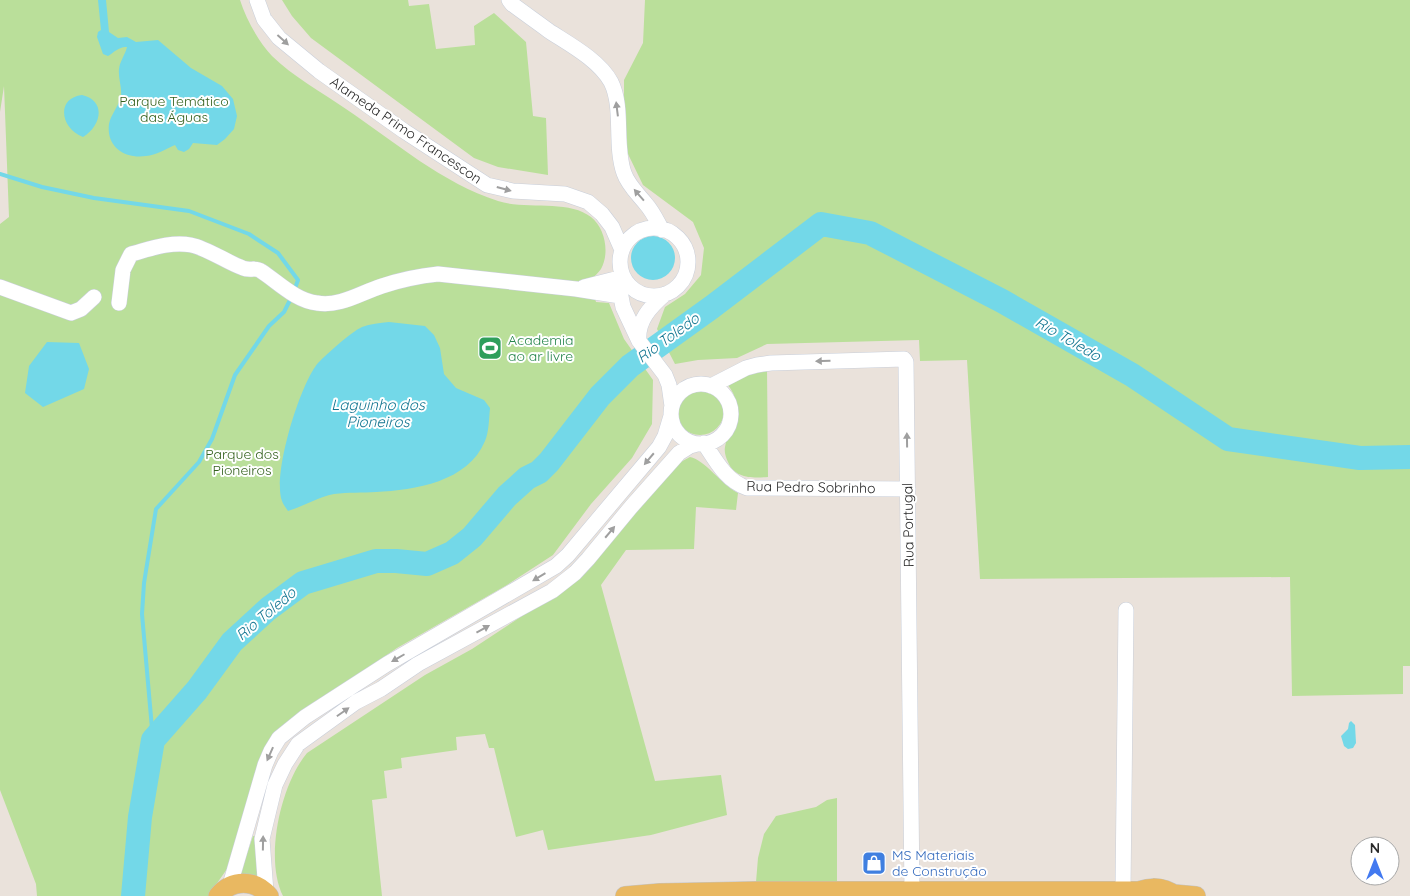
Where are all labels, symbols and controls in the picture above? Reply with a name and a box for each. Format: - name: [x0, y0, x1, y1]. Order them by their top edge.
- one-way arrow: [276, 34, 288, 46]
- street label: Alameda Primo Francescon: [327, 72, 485, 188]
- park label: Parque Temático das Águas: [119, 92, 229, 126]
- one-way arrow: [613, 101, 621, 117]
- one-way arrow: [496, 185, 511, 193]
- one-way arrow: [633, 188, 644, 201]
- water label: Rio Toledo: [633, 308, 703, 367]
- water label: Rio Toledo: [1032, 312, 1105, 365]
- place label: Academia ao ar livre: [508, 331, 573, 365]
- sports icon: Academia ao ar livre: [477, 335, 503, 361]
- one-way arrow: [815, 358, 831, 366]
- water label: Laguinho dos Pioneiros: [331, 395, 426, 431]
- one-way arrow: [903, 432, 911, 448]
- park label: Parque dos Pioneiros: [205, 445, 279, 479]
- one-way arrow: [644, 452, 655, 465]
- street label: Rua Pedro Sobrinho: [746, 477, 876, 497]
- street label: Rua Portugal: [898, 483, 918, 567]
- one-way arrow: [604, 526, 616, 538]
- one-way arrow: [532, 572, 545, 581]
- water label: Rio Toledo: [232, 582, 300, 644]
- one-way arrow: [475, 625, 490, 633]
- one-way arrow: [391, 653, 404, 662]
- one-way arrow: [336, 707, 350, 717]
- one-way arrow: [265, 747, 273, 761]
- one-way arrow: [259, 835, 267, 851]
- north arrow: [1350, 836, 1400, 886]
- text: N: [1370, 839, 1380, 857]
- place label: MS Materiais de Construção: [892, 846, 987, 880]
- shop icon: MS Materiais de Construção: [861, 850, 887, 876]

